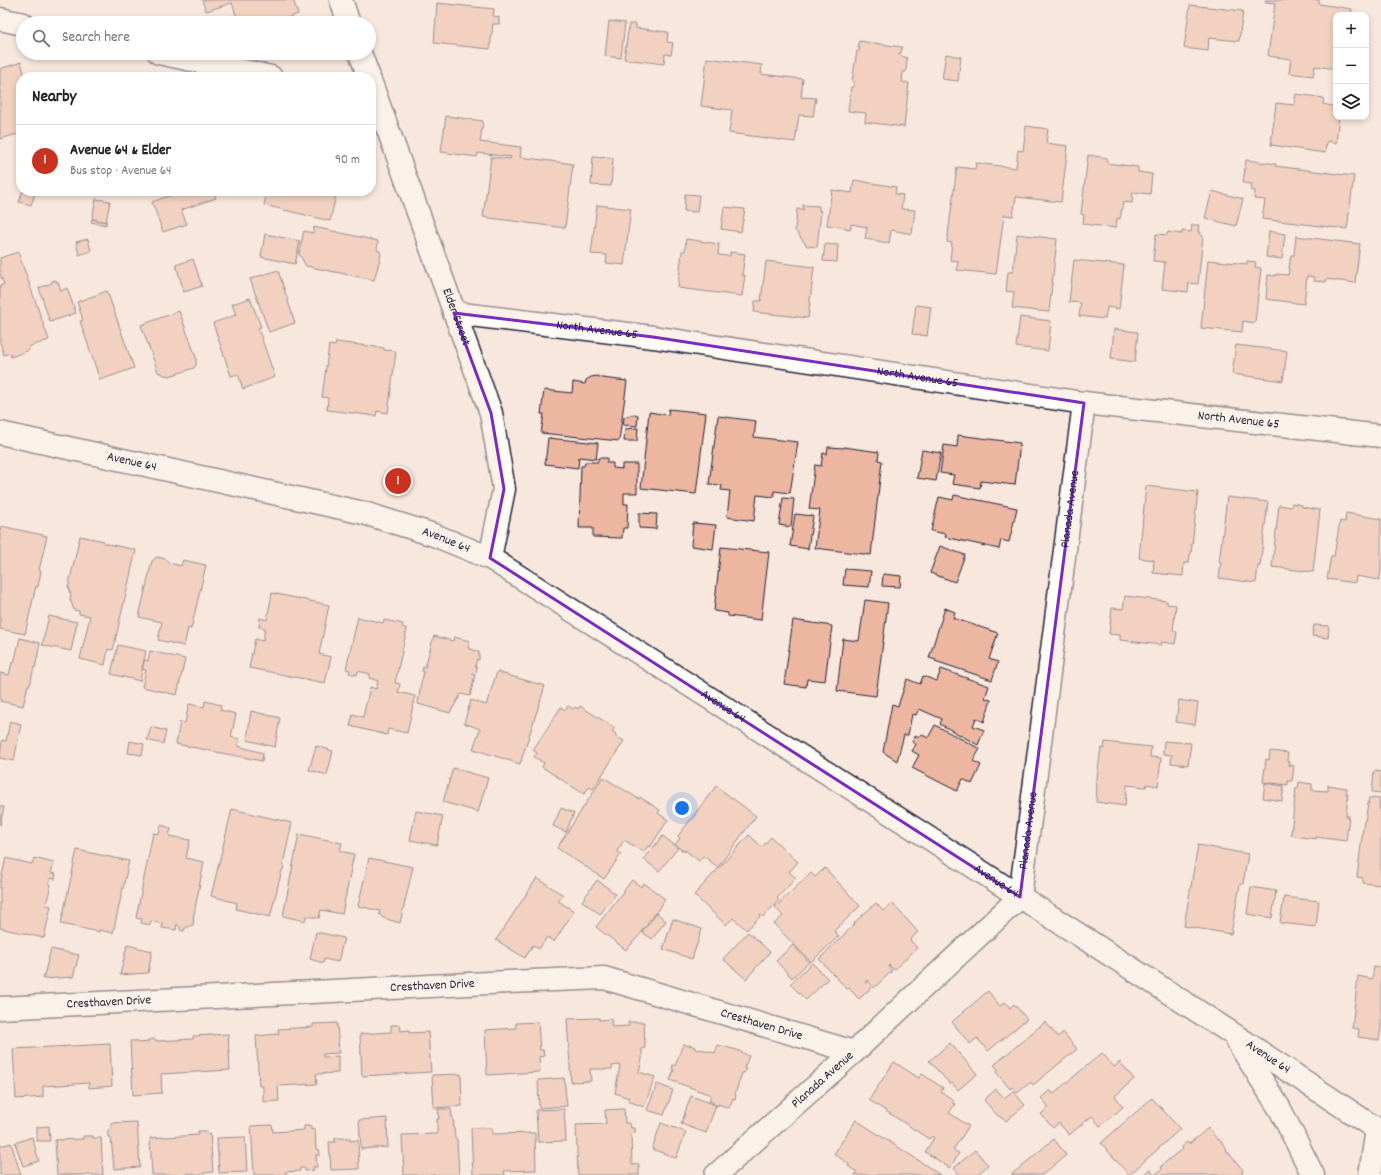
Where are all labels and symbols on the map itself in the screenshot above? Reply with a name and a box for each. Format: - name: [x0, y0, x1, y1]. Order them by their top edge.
- street label: Elder Street: [437, 285, 475, 349]
- street label: North Avenue 65: [555, 316, 639, 345]
- street label: North Avenue 65: [876, 362, 959, 393]
- street label: North Avenue 65: [1197, 406, 1280, 434]
- street label: Avenue 64: [105, 447, 159, 477]
- pin: 1: [385, 466, 411, 496]
- street label: Planada Avenue: [1056, 469, 1085, 549]
- street label: Avenue 64: [419, 522, 473, 558]
- street label: Avenue 64: [697, 685, 749, 728]
- street label: Planada Avenue: [1014, 790, 1043, 870]
- your location: [672, 798, 692, 818]
- street label: Avenue 64: [970, 860, 1022, 903]
- street label: Cresthaven Drive: [390, 974, 475, 998]
- street label: Cresthaven Drive: [66, 991, 152, 1014]
- street label: Cresthaven Drive: [718, 1004, 805, 1046]
- street label: Avenue 64: [1242, 1035, 1294, 1079]
- street label: Planada Avenue: [787, 1047, 858, 1113]

